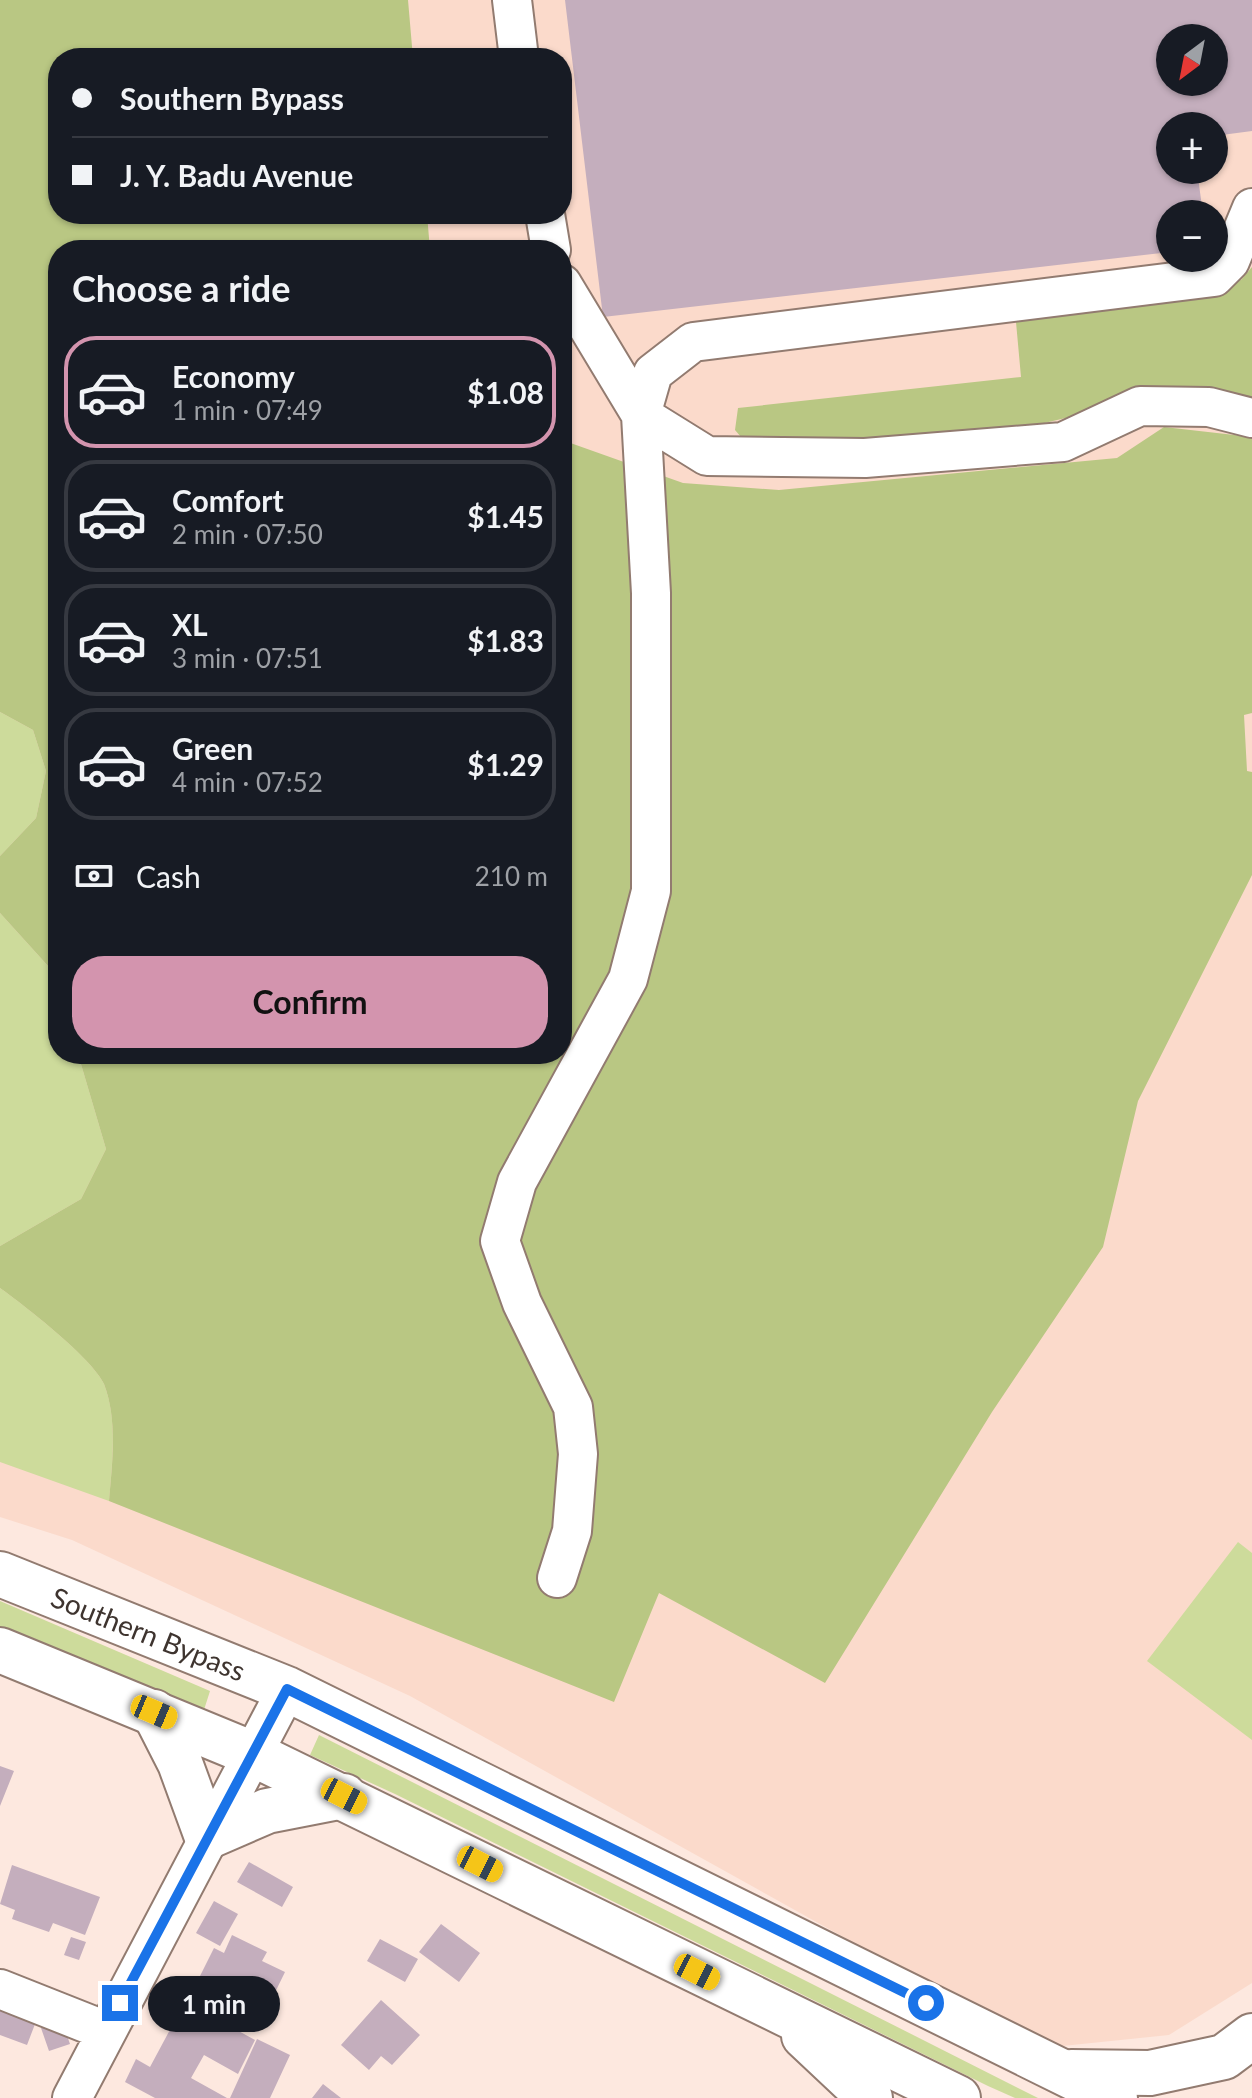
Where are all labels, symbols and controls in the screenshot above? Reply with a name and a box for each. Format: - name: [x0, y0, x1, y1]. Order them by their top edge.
- north arrow: [1156, 24, 1228, 96]
- map controls: [1156, 24, 1228, 272]
- text: Southern Bypass: [120, 80, 344, 116]
- button: +: [1156, 112, 1228, 184]
- text: J. Y. Badu Avenue: [120, 157, 353, 193]
- button: −: [1156, 200, 1228, 272]
- text: Choose a ride: [72, 266, 291, 310]
- icon: car: [76, 356, 148, 428]
- text: Economy: [172, 358, 295, 394]
- text: $1.08: [467, 374, 544, 410]
- text: 1 min · 07:49: [172, 394, 323, 426]
- icon: car: [76, 480, 148, 552]
- text: Comfort: [172, 482, 284, 518]
- text: $1.45: [467, 498, 544, 534]
- text: 2 min · 07:50: [172, 518, 323, 550]
- icon: car: [76, 604, 148, 676]
- text: XL: [172, 606, 208, 642]
- text: $1.83: [467, 622, 544, 658]
- text: 3 min · 07:51: [172, 642, 323, 674]
- icon: car: [76, 728, 148, 800]
- text: Green: [172, 730, 253, 766]
- text: $1.29: [467, 746, 544, 782]
- text: 4 min · 07:52: [172, 766, 323, 798]
- icon: cash: [72, 854, 116, 898]
- text: Cash: [136, 858, 201, 894]
- text: 210 m: [475, 860, 548, 892]
- button: Confirm: [72, 956, 548, 1048]
- street label: Southern Bypass: [47, 1579, 251, 1688]
- car: [127, 1692, 181, 1732]
- car: [317, 1774, 371, 1818]
- car: [453, 1842, 507, 1886]
- car: [670, 1950, 724, 1994]
- callout: 1 min: [148, 1975, 280, 2031]
- route end: [102, 1985, 138, 2021]
- route start: [908, 1985, 944, 2021]
- text: 1 min: [182, 1988, 246, 2020]

